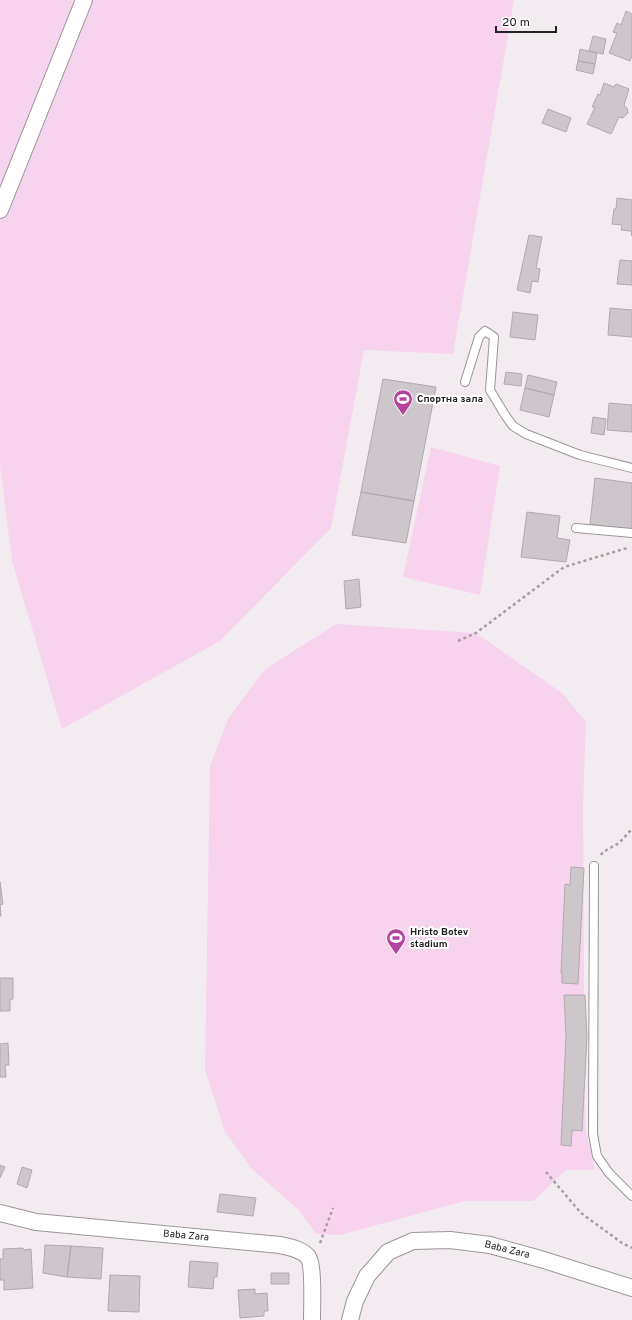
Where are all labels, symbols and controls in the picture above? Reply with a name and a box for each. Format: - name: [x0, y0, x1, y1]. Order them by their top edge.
- scale bar: [496, 8, 556, 34]
- text: 20 m: [502, 15, 530, 31]
- sports icon: Спортна зала: [392, 388, 414, 416]
- place label: Спортна зала: [417, 393, 483, 406]
- place label: Hristo Botev stadium: [410, 926, 469, 951]
- sports icon: Hristo Botev stadium: [385, 927, 407, 955]
- street label: Baba Zara: [162, 1228, 210, 1244]
- street label: Baba Zara: [483, 1238, 531, 1262]

